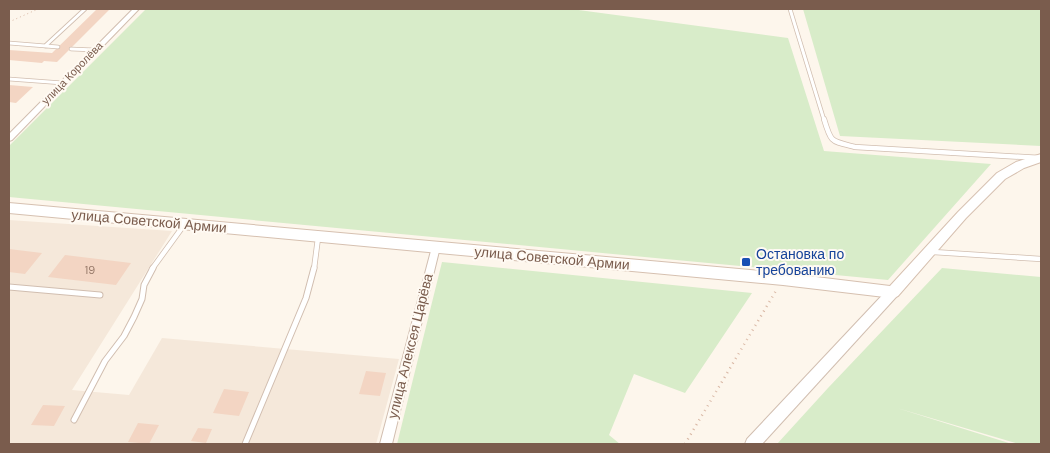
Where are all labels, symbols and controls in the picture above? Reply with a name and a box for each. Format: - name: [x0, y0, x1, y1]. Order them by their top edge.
- street label: улица Королёва: [38, 38, 106, 107]
- street label: улица Советской Армии: [71, 205, 227, 237]
- street label: улица Советской Армии: [474, 242, 630, 274]
- place label: Остановка по требованию: [756, 245, 844, 279]
- marker: Остановка по требованию: [740, 256, 752, 268]
- house number: 19: [85, 263, 95, 277]
- street label: улица Алексея Царёва: [383, 271, 437, 420]

